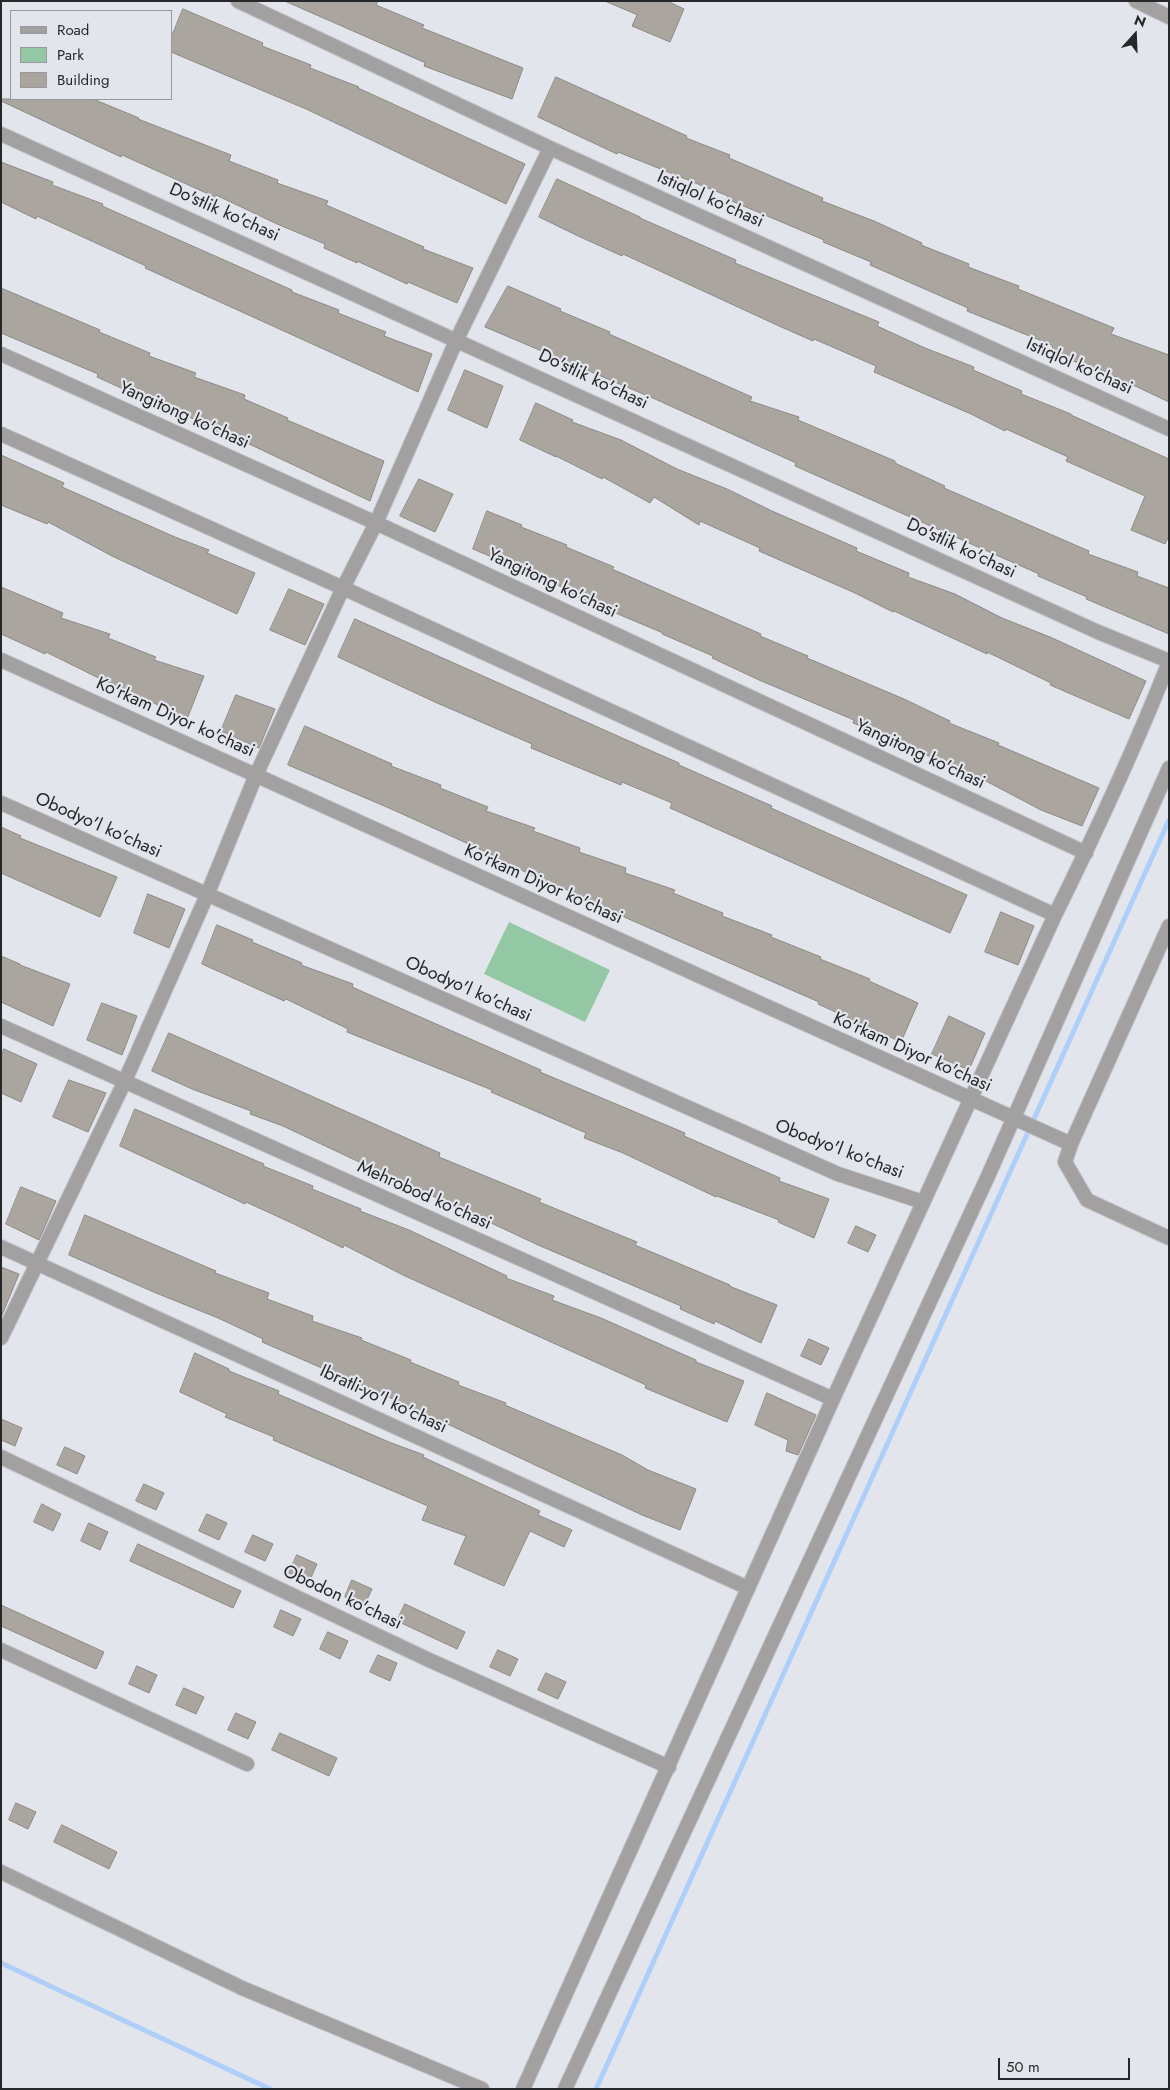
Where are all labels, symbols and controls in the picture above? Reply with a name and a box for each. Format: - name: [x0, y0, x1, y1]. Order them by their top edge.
- legend: [10, 10, 172, 100]
- north arrow: [1110, 10, 1160, 60]
- text: N: [1131, 10, 1149, 32]
- text: Road: [57, 19, 89, 41]
- text: Park: [57, 44, 84, 66]
- text: Building: [57, 69, 109, 91]
- street label: Istiqlol ko'chasi: [653, 167, 767, 233]
- street label: Do'stlik ko'chasi: [166, 179, 282, 247]
- street label: Istiqlol ko'chasi: [1022, 334, 1136, 400]
- street label: Do'stlik ko'chasi: [535, 345, 651, 415]
- street label: Yangitong ko'chasi: [115, 378, 253, 454]
- street label: Do'stlik ko'chasi: [903, 514, 1019, 584]
- street label: Yangitong ko'chasi: [484, 545, 620, 623]
- street label: Ko'rkam Diyor ko'chasi: [92, 673, 258, 763]
- street label: Yangitong ko'chasi: [852, 716, 988, 794]
- street label: Obodyo'l ko'chasi: [31, 788, 165, 864]
- street label: Ko'rkam Diyor ko'chasi: [460, 840, 626, 930]
- street label: Obodyo'l ko'chasi: [401, 952, 535, 1028]
- street label: Ko'rkam Diyor ko'chasi: [829, 1008, 995, 1098]
- street label: Obodyo'l ko'chasi: [772, 1116, 906, 1184]
- street label: Mehrobod ko'chasi: [354, 1157, 494, 1235]
- street label: Ibratli-yo'l ko'chasi: [316, 1361, 450, 1439]
- street label: Obodon ko'chasi: [279, 1561, 405, 1635]
- scale bar: [1000, 2048, 1132, 2080]
- text: 50 m: [1006, 2056, 1040, 2078]

